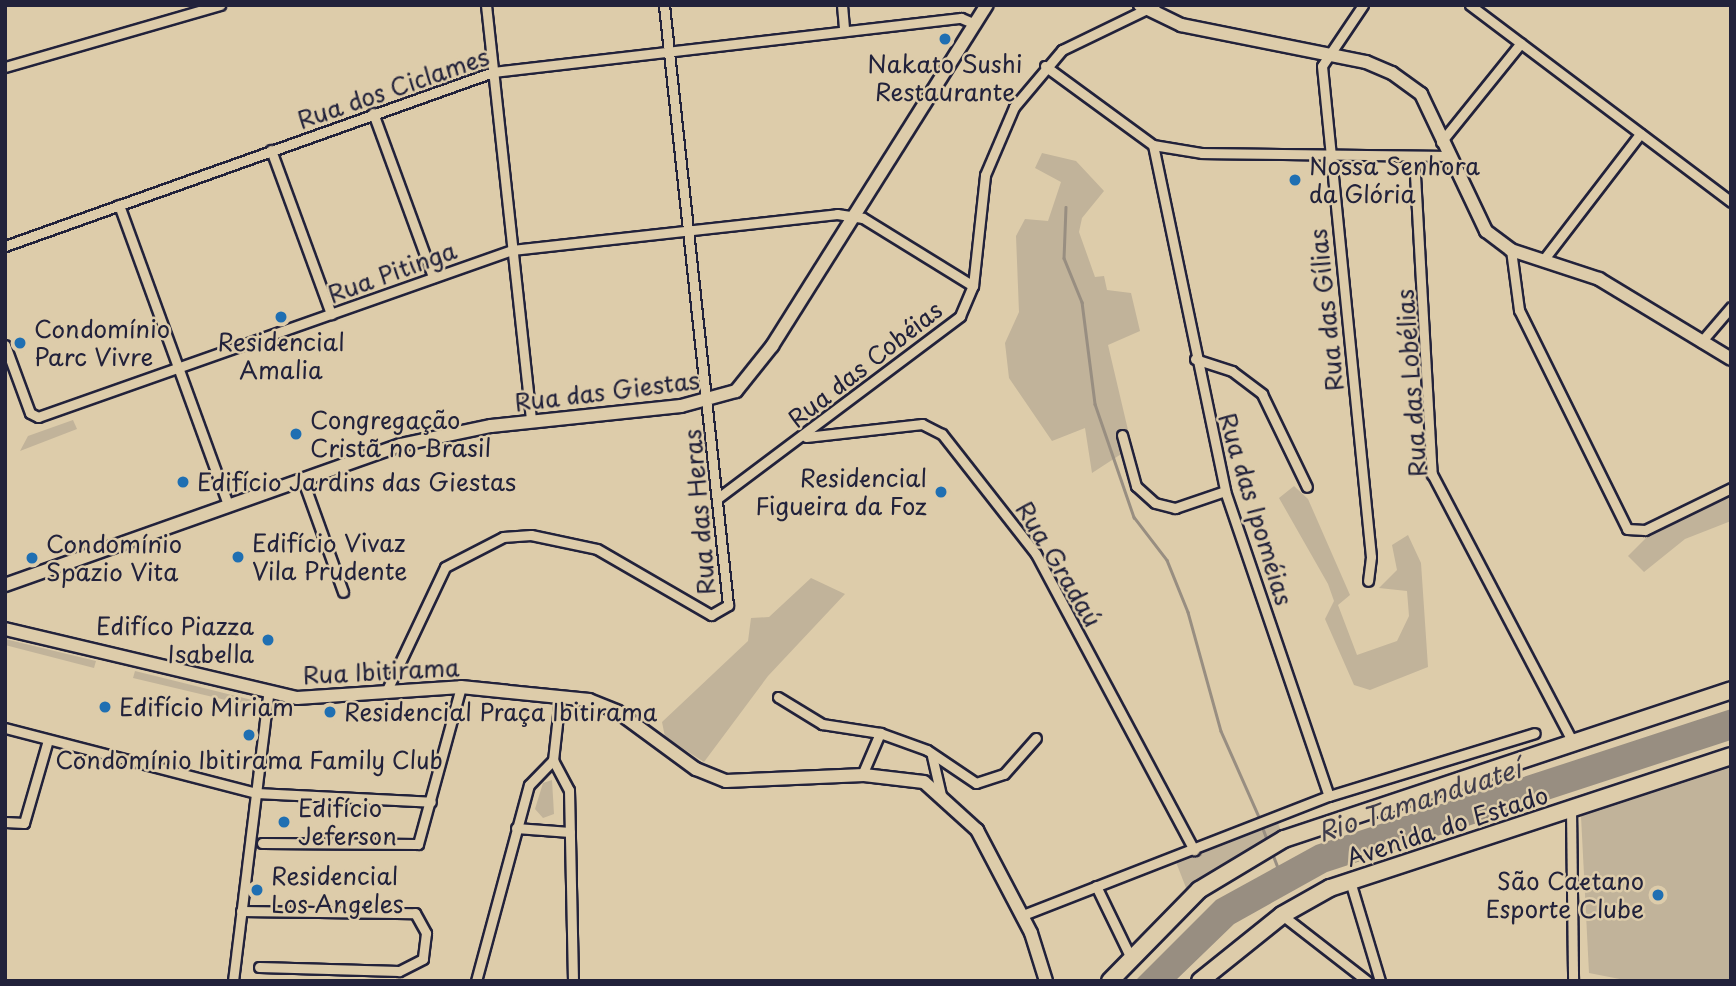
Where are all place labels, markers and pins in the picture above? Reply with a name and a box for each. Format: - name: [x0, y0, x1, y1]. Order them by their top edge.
- marker: Nakato Sushi Restaurante: [937, 31, 953, 47]
- place label: Nakato Sushi Restaurante: [867, 50, 1023, 106]
- place label: Nossa Senhora da Glória: [1309, 152, 1481, 208]
- marker: Nossa Senhora da Glória: [1287, 172, 1303, 188]
- marker: Residencial Amalia: [273, 309, 289, 325]
- place label: Condomínio Parc Vivre: [34, 315, 170, 371]
- place label: Residencial Amalia: [217, 328, 345, 384]
- marker: Condomínio Parc Vivre: [12, 335, 28, 351]
- place label: Congregação Cristã no Brasil: [310, 406, 491, 462]
- marker: Congregação Cristã no Brasil: [288, 426, 304, 442]
- place label: Residencial Figueira da Foz: [753, 464, 927, 520]
- place label: Edifício Jardins das Giestas: [197, 468, 518, 496]
- marker: Edifício Jardins das Giestas: [175, 474, 191, 490]
- marker: Residencial Figueira da Foz: [933, 484, 949, 500]
- place label: Edifício Vivaz Vila Prudente: [252, 529, 406, 585]
- place label: Condomínio Spazio Vita: [46, 530, 182, 586]
- marker: Edifício Vivaz Vila Prudente: [230, 549, 246, 565]
- marker: Condomínio Spazio Vita: [24, 550, 40, 566]
- place label: Edifíco Piazza Isabella: [96, 612, 254, 668]
- marker: Edifíco Piazza Isabella: [260, 632, 276, 648]
- place label: Edifício Miriam: [119, 693, 293, 721]
- place label: Residencial Praça Ibitirama: [344, 698, 660, 726]
- marker: Edifício Miriam: [97, 699, 113, 715]
- marker: Residencial Praça Ibitirama: [322, 704, 338, 720]
- marker: Condomínio Ibitirama Family Club: [241, 727, 257, 743]
- place label: Condomínio Ibitirama Family Club: [53, 746, 445, 774]
- place label: Edifício Jeferson: [298, 794, 397, 850]
- marker: Edifício Jeferson: [276, 814, 292, 830]
- place label: Residencial Los Angeles: [271, 862, 408, 918]
- place label: São Caetano Esporte Clube: [1485, 867, 1644, 923]
- marker: Residencial Los Angeles: [249, 882, 265, 898]
- marker: São Caetano Esporte Clube: [1650, 887, 1666, 903]

